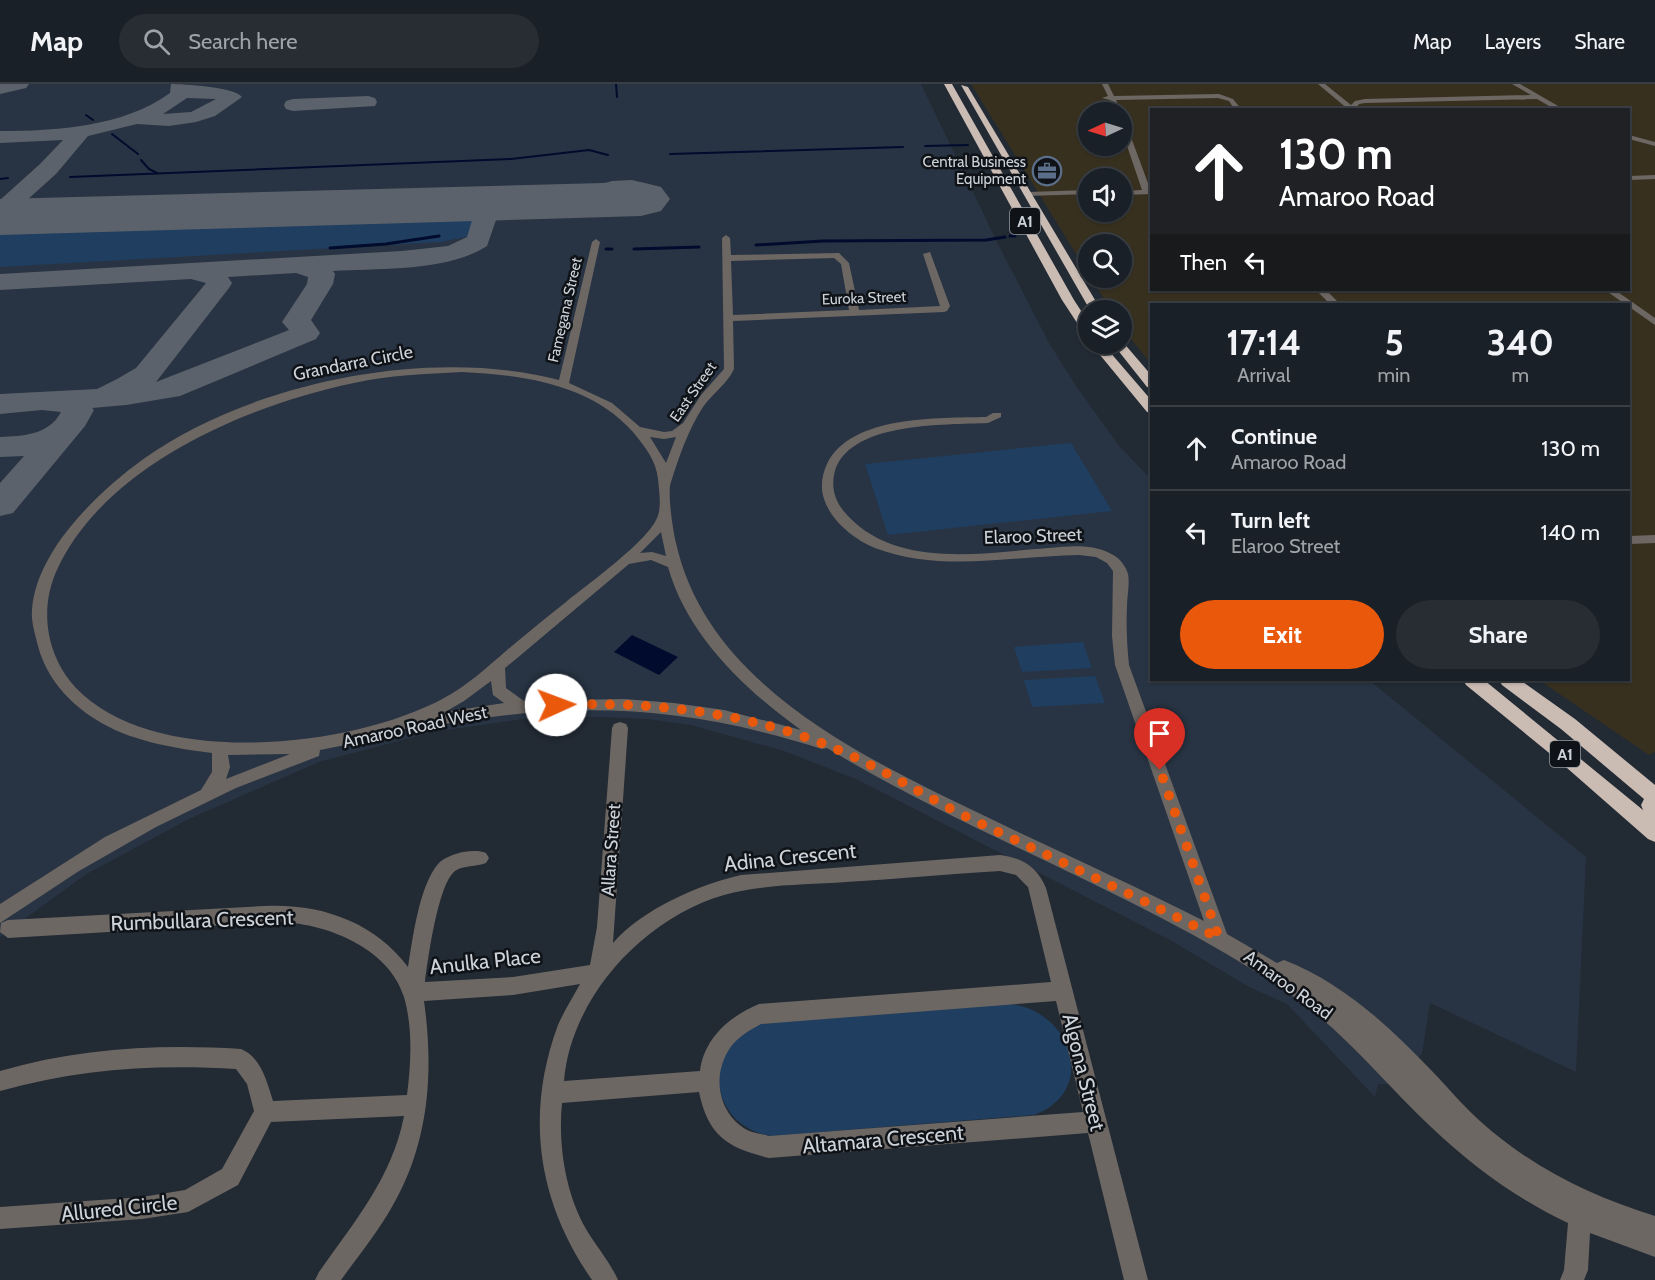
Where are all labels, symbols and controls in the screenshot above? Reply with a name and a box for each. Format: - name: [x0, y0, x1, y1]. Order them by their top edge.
- search box: [119, 14, 539, 68]
- text: Map: [30, 24, 83, 58]
- icon: search: [140, 25, 173, 58]
- text: Search here: [188, 28, 297, 55]
- text: Map: [1413, 29, 1452, 54]
- text: Layers: [1485, 29, 1541, 54]
- text: Share: [1574, 29, 1625, 54]
- north arrow: [1078, 102, 1132, 156]
- map controls: [1078, 102, 1132, 354]
- text: 130 m: [1279, 128, 1393, 180]
- icon: ahead: [1180, 132, 1258, 210]
- place label: Central Business Equipment: [923, 153, 1026, 188]
- office icon: Central Business Equipment: [1031, 155, 1063, 187]
- button: sound: [1078, 168, 1132, 222]
- text: Amaroo Road: [1279, 180, 1435, 213]
- road number: A1: [1010, 208, 1040, 234]
- button: search: [1078, 234, 1132, 288]
- icon: left: [1239, 246, 1272, 279]
- text: Then: [1180, 249, 1227, 276]
- street label: Famegana Street: [544, 256, 586, 364]
- street label: Euroka Street: [821, 288, 907, 308]
- button: layers: [1078, 300, 1132, 354]
- text: 17:14: [1226, 320, 1301, 364]
- text: 5: [1384, 320, 1404, 364]
- text: 340: [1487, 320, 1554, 364]
- street label: Grandarra Circle: [291, 341, 415, 385]
- street label: East Street: [666, 359, 720, 425]
- text: Arrival: [1237, 363, 1290, 387]
- text: min: [1378, 363, 1411, 387]
- text: m: [1511, 363, 1529, 387]
- text: Continue: [1231, 423, 1317, 450]
- icon: ahead: [1180, 432, 1213, 465]
- text: 130 m: [1541, 435, 1600, 462]
- text: Amaroo Road: [1231, 450, 1346, 474]
- text: Turn left: [1231, 507, 1310, 534]
- icon: left: [1180, 516, 1213, 549]
- text: 140 m: [1541, 519, 1600, 546]
- street label: Elaroo Street: [983, 523, 1083, 549]
- text: Elaroo Street: [1231, 534, 1340, 558]
- button: Exit: [1180, 600, 1384, 669]
- button: Share: [1396, 600, 1600, 669]
- position arrow: [524, 673, 588, 737]
- street label: Amaroo Road West: [341, 701, 489, 753]
- pin: [1134, 708, 1185, 770]
- icon: arrive: [1143, 717, 1176, 750]
- road number: A1: [1550, 741, 1580, 767]
- street label: Allara Street: [597, 803, 625, 897]
- street label: Adina Crescent: [723, 838, 857, 876]
- street label: Rumbullara Crescent: [110, 904, 294, 936]
- street label: Anulka Place: [428, 943, 542, 979]
- street label: Amaroo Road: [1240, 946, 1336, 1024]
- street label: Algona Street: [1057, 1011, 1111, 1133]
- street label: Altamara Crescent: [801, 1119, 965, 1159]
- street label: Allured Circle: [60, 1189, 179, 1227]

